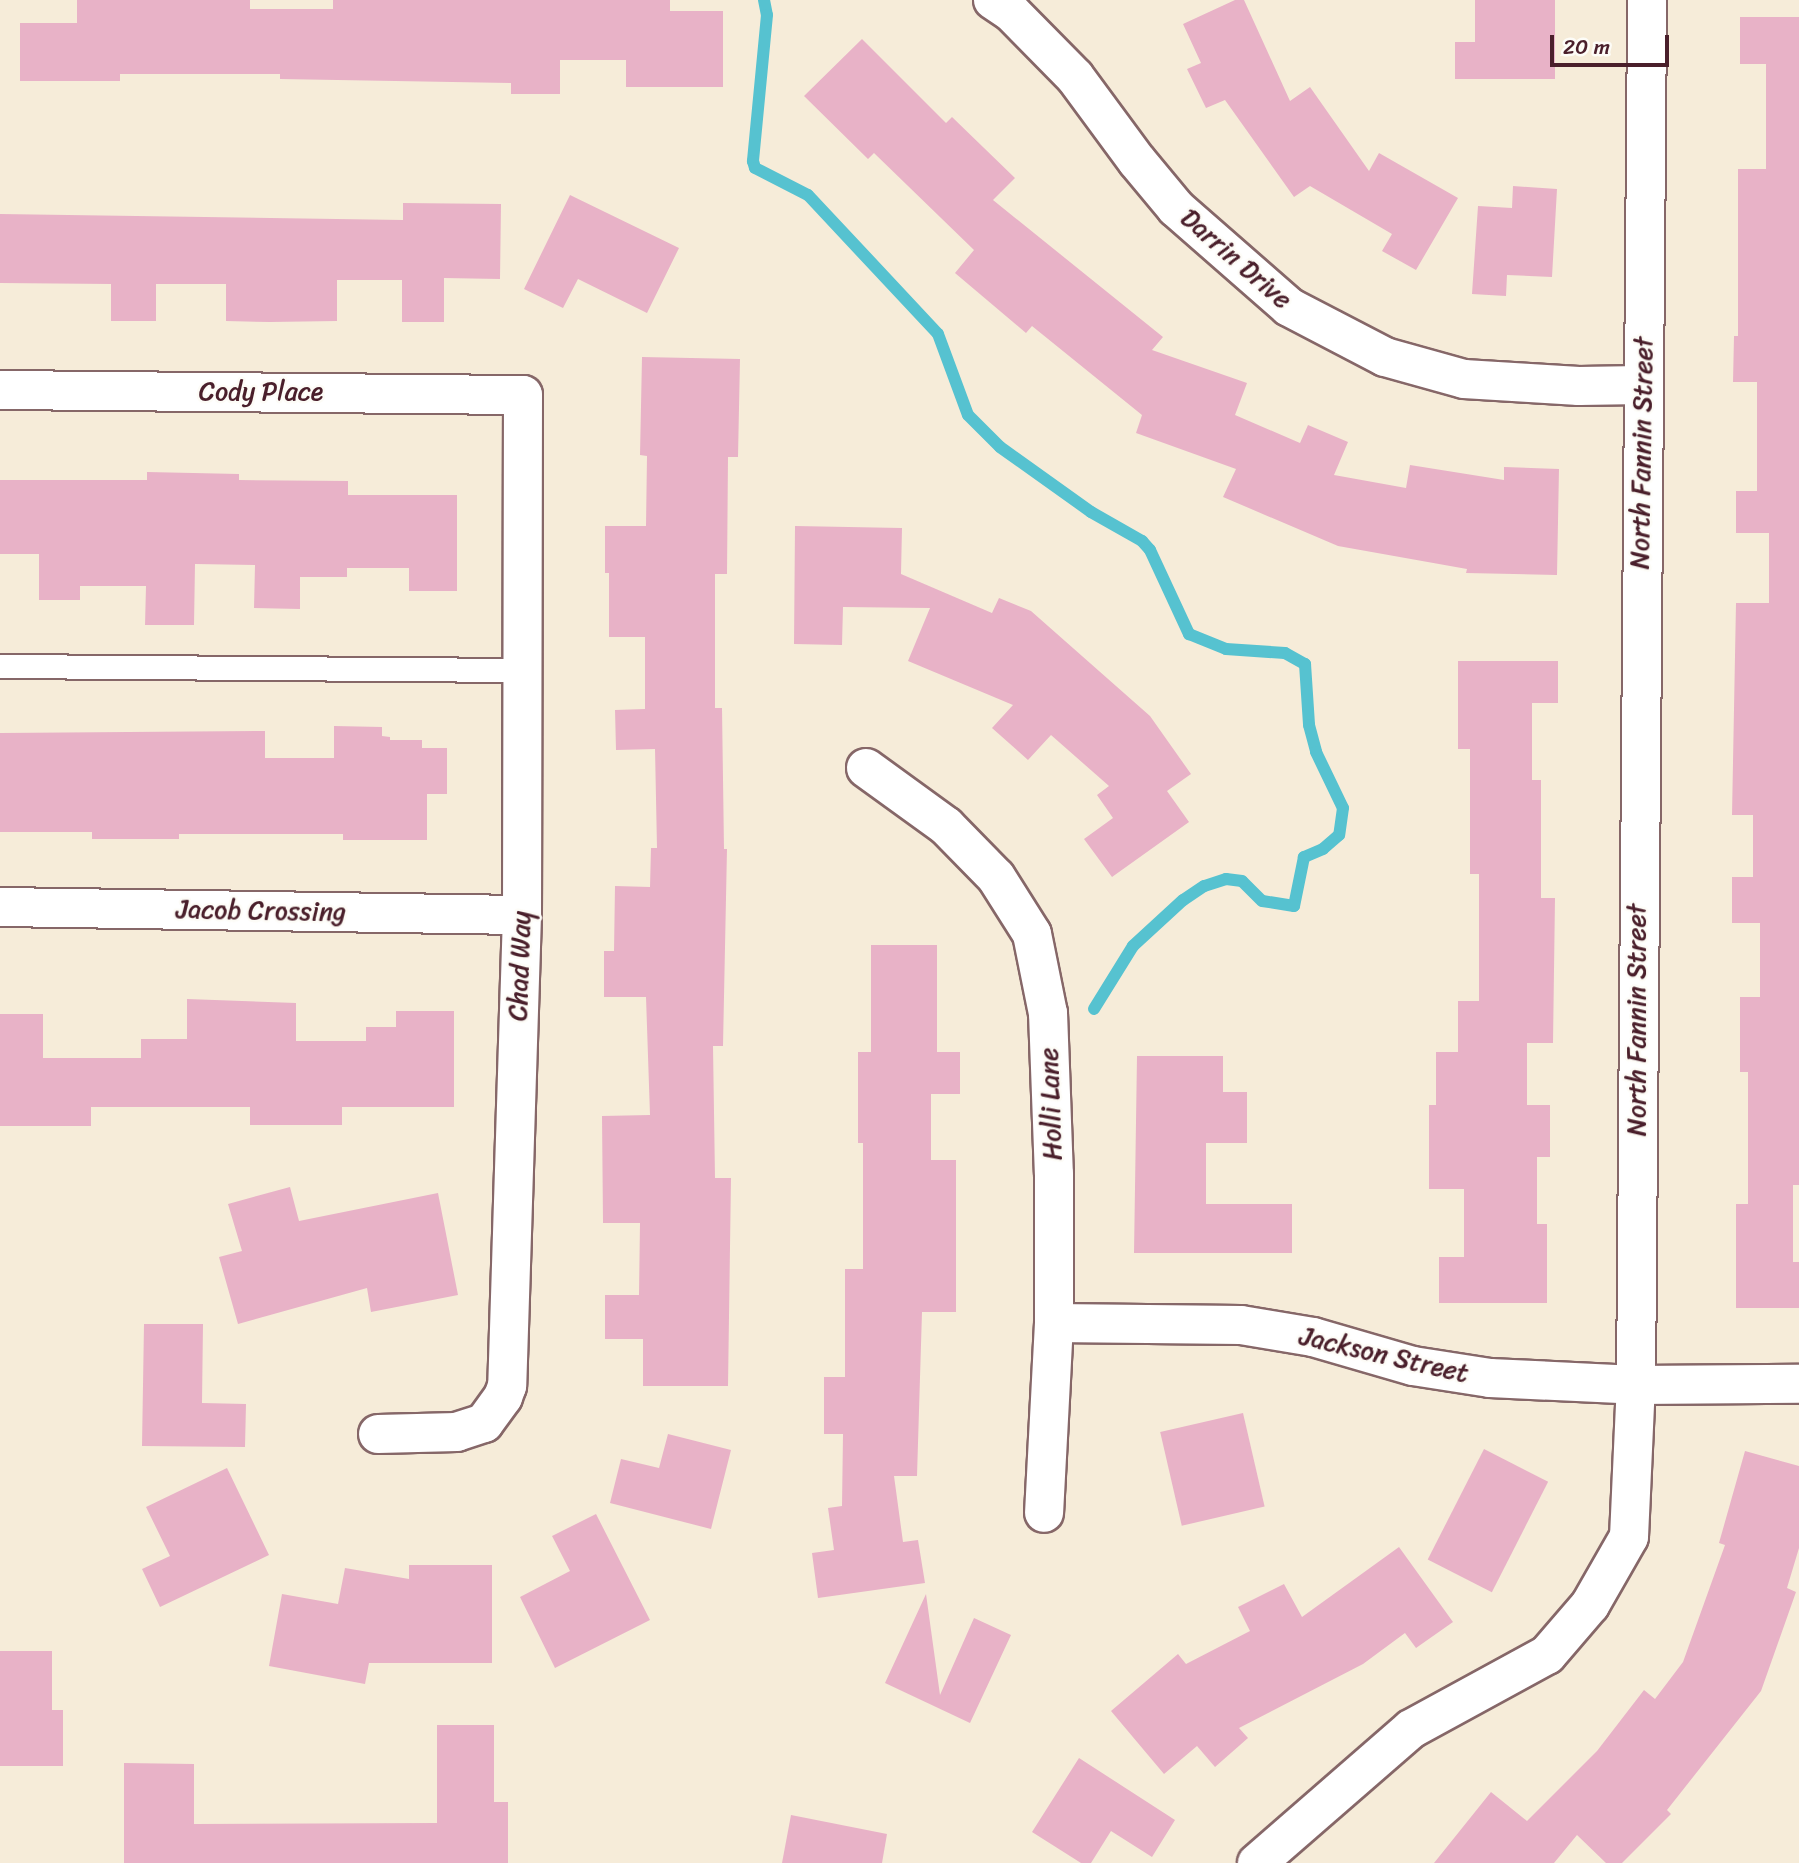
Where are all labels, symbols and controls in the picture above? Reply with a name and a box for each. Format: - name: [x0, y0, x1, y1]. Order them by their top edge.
- scale bar: [1554, 21, 1673, 65]
- text: 20 m: [1563, 28, 1610, 66]
- street label: Darrin Drive: [1174, 202, 1298, 316]
- street label: North Fannin Street: [1624, 336, 1660, 570]
- street label: Cody Place: [198, 376, 324, 408]
- street label: Jacob Crossing: [176, 894, 346, 928]
- street label: North Fannin Street: [1621, 904, 1653, 1136]
- street label: Chad Way: [502, 911, 538, 1021]
- street label: Holli Lane: [1033, 1047, 1069, 1161]
- street label: Jackson Street: [1297, 1320, 1471, 1390]

